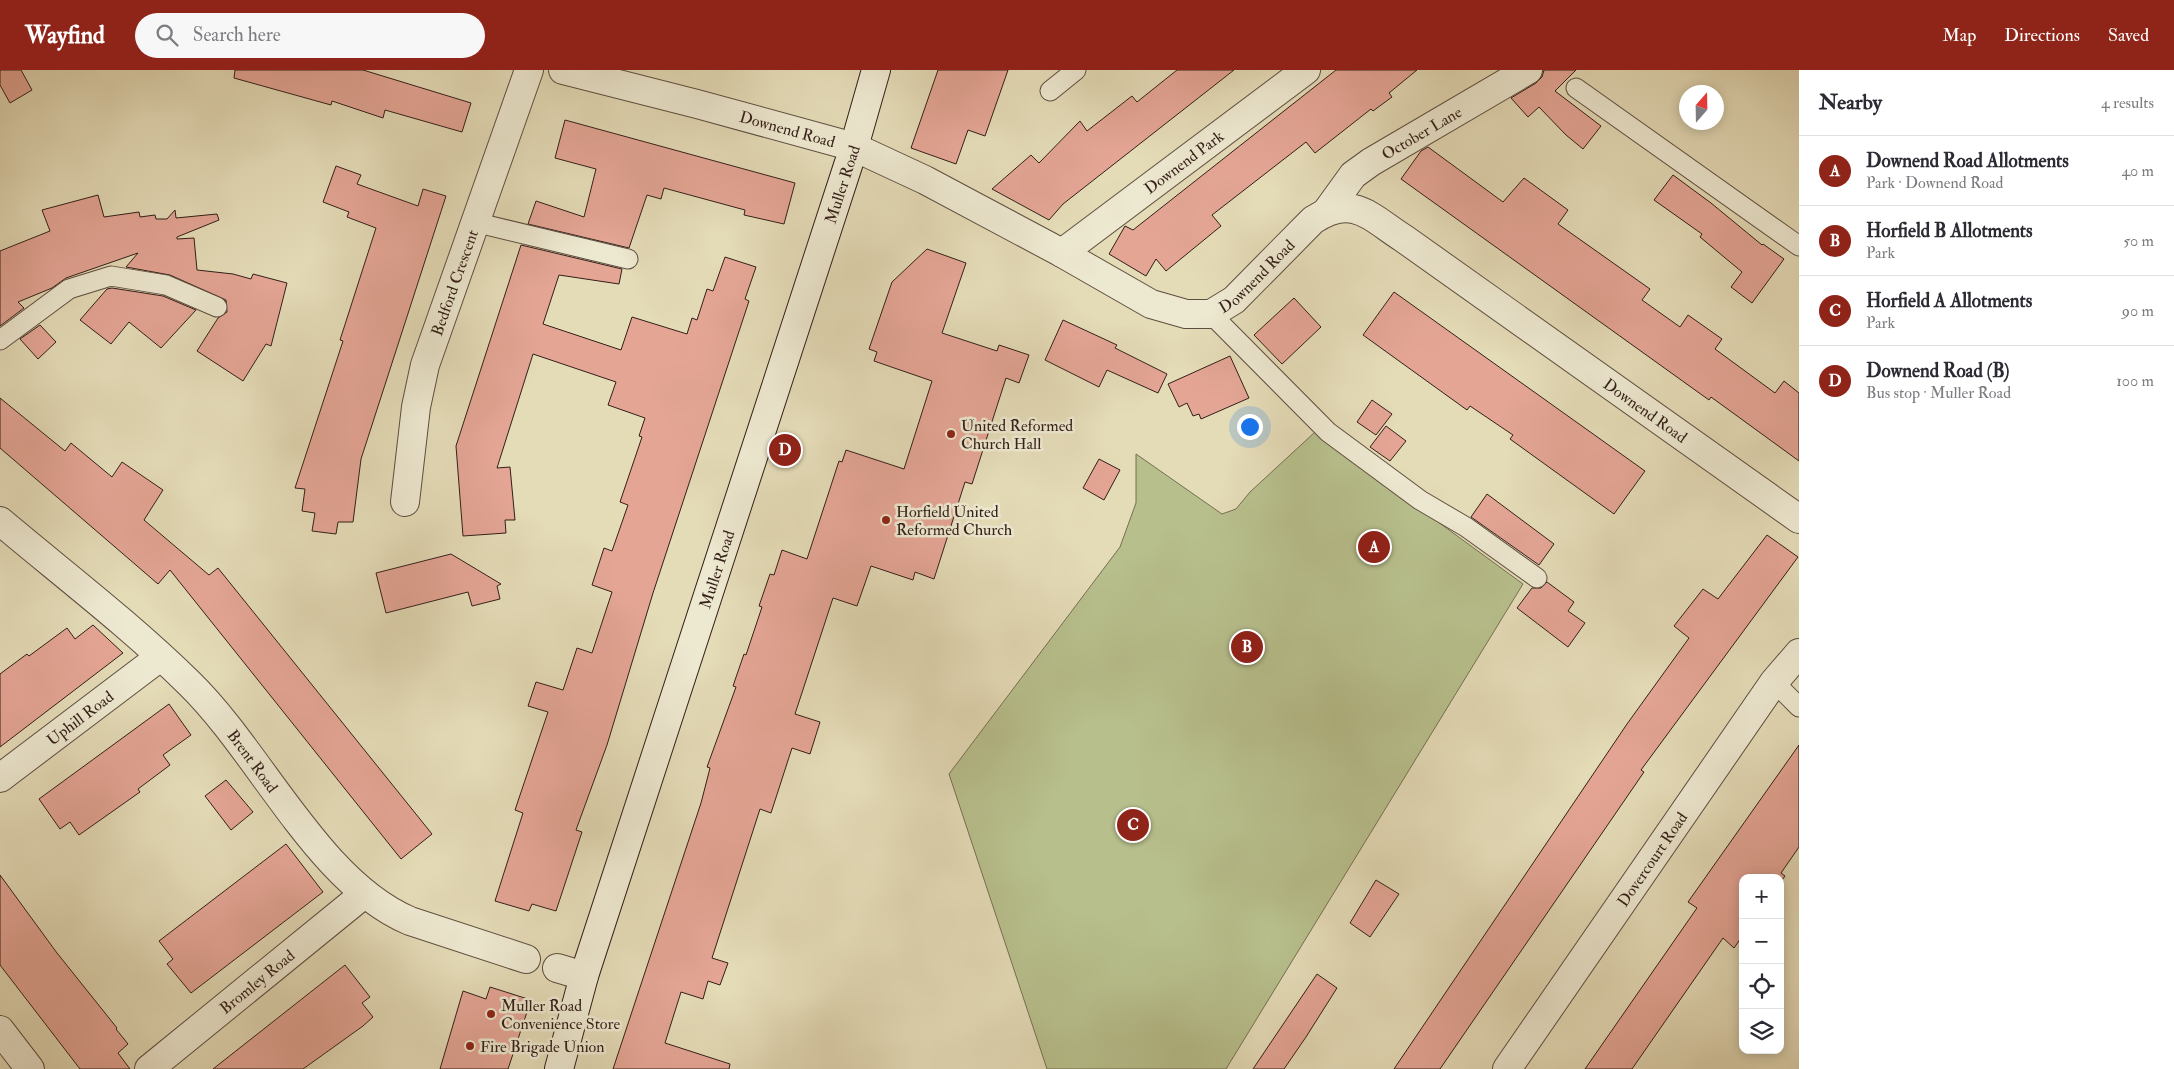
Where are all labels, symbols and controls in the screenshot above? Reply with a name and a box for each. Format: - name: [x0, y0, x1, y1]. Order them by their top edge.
- search box: [135, 13, 485, 58]
- text: Wayfind: [25, 20, 105, 51]
- icon: search: [153, 21, 181, 49]
- text: Search here: [193, 23, 281, 47]
- text: Map: [1943, 24, 1976, 47]
- text: Directions: [2004, 24, 2080, 47]
- text: Saved: [2108, 24, 2149, 47]
- north arrow: [1679, 85, 1724, 130]
- text: Nearby: [1819, 89, 1882, 116]
- text: 4 results: [2101, 93, 2154, 113]
- street label: October Lane: [1378, 102, 1466, 165]
- street label: Downend Road: [737, 107, 837, 152]
- street label: Downend Park: [1141, 126, 1228, 199]
- street label: Muller Road: [821, 143, 865, 226]
- text: Downend Road Allotments: [1866, 149, 2069, 173]
- text: A: [1830, 161, 1840, 181]
- text: 40 m: [2121, 161, 2154, 181]
- text: Park · Downend Road: [1866, 173, 2003, 193]
- text: Horfield B Allotments: [1866, 219, 2033, 243]
- street label: Bedford Crescent: [427, 227, 483, 339]
- text: B: [1830, 231, 1840, 251]
- text: 50 m: [2123, 231, 2154, 251]
- street label: Downend Road: [1215, 235, 1299, 318]
- text: Park: [1866, 243, 1895, 263]
- text: Horfield A Allotments: [1866, 289, 2032, 313]
- text: C: [1829, 301, 1841, 321]
- text: 90 m: [2122, 301, 2154, 321]
- text: Park: [1866, 313, 1895, 333]
- text: Downend Road (B): [1866, 359, 2010, 383]
- text: D: [1828, 371, 1842, 391]
- text: 100 m: [2116, 371, 2154, 391]
- street label: Downend Road: [1599, 374, 1691, 448]
- text: Bus stop · Muller Road: [1866, 383, 2011, 403]
- your location: [1237, 414, 1263, 440]
- place label: United Reformed Church Hall: [961, 416, 1073, 454]
- marker: United Reformed Church Hall: [945, 428, 957, 440]
- pin: D: [769, 431, 801, 469]
- place label: Horfield United Reformed Church: [896, 502, 1013, 540]
- marker: Horfield United Reformed Church: [880, 514, 892, 526]
- street label: Muller Road: [695, 528, 740, 611]
- pin: A: [1358, 528, 1390, 566]
- pin: B: [1231, 628, 1263, 666]
- street label: Uphill Road: [43, 687, 118, 750]
- street label: Brent Road: [223, 726, 282, 797]
- pin: C: [1117, 806, 1149, 844]
- street label: Dovercourt Road: [1613, 808, 1692, 911]
- map controls: [1739, 874, 1784, 1054]
- button: +: [1739, 874, 1784, 919]
- button: −: [1739, 919, 1784, 964]
- street label: Bromley Road: [216, 945, 299, 1019]
- button: locate: [1739, 964, 1784, 1009]
- place label: Muller Road Convenience Store: [501, 996, 620, 1034]
- marker: Muller Road Convenience Store: [485, 1008, 497, 1020]
- button: layers: [1739, 1009, 1784, 1054]
- place label: Fire Brigade Union: [480, 1037, 605, 1057]
- marker: Fire Brigade Union: [464, 1040, 476, 1052]

